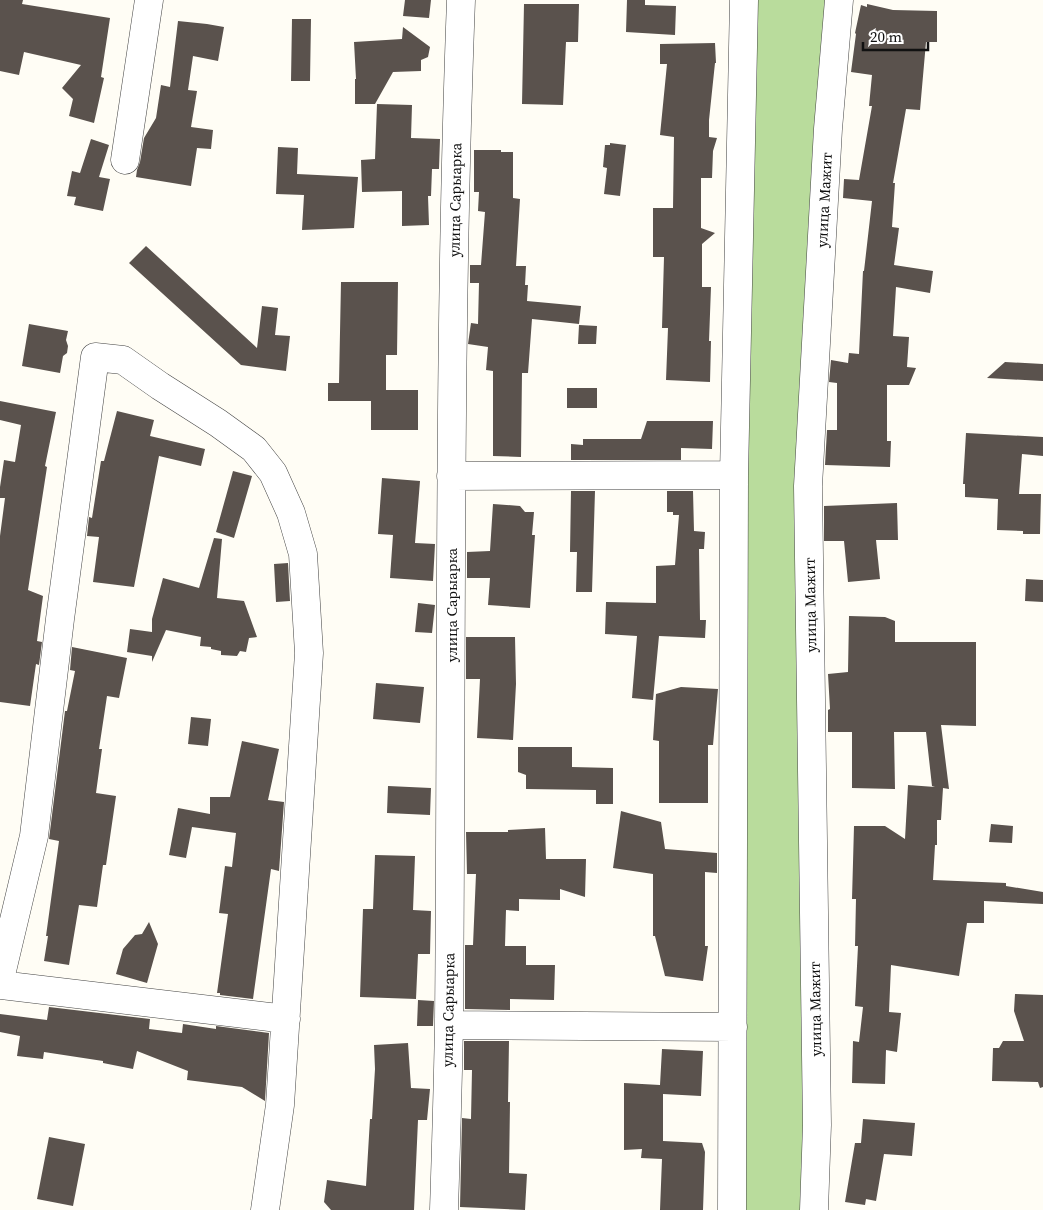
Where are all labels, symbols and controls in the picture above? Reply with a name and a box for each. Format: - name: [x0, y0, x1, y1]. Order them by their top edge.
- scale bar: [863, 20, 928, 52]
- text: 20 m: [870, 26, 902, 47]
- street label: улица Сарыарка: [444, 142, 467, 257]
- street label: улица Мажит: [811, 152, 837, 248]
- street label: улица Сарыарка: [441, 547, 462, 662]
- street label: улица Мажит: [799, 557, 821, 653]
- street label: улица Сарыарка: [437, 952, 460, 1067]
- street label: улица Мажит: [804, 961, 826, 1057]

